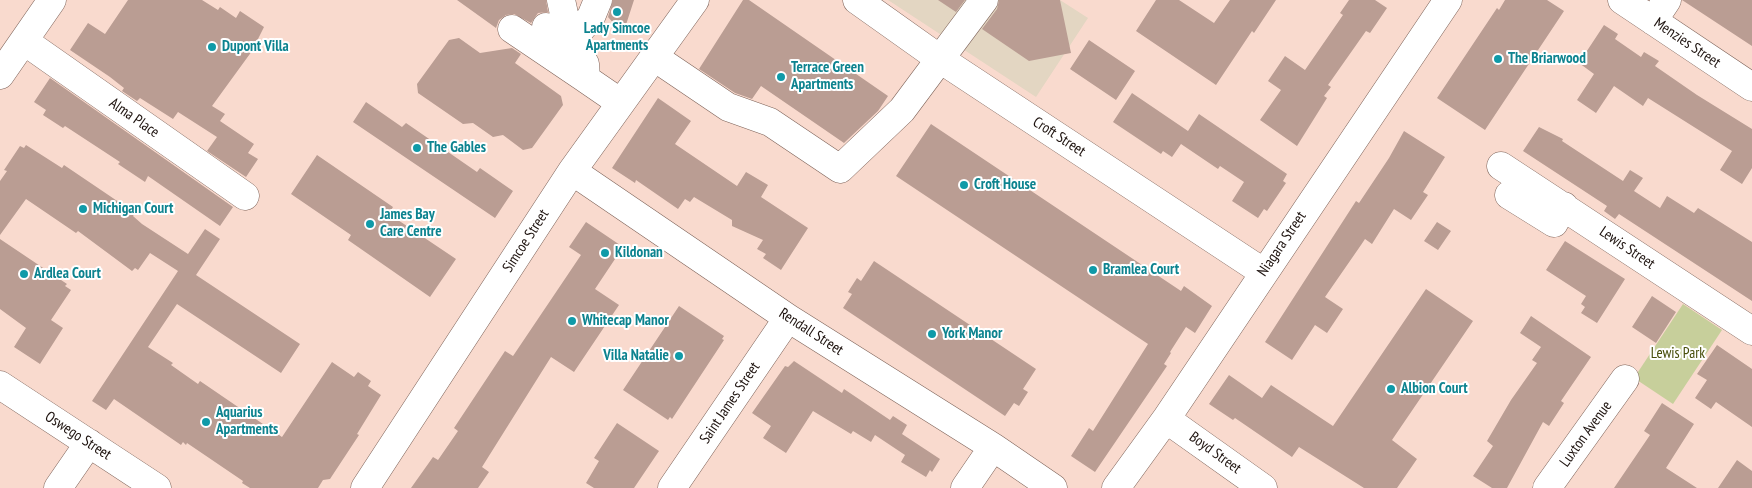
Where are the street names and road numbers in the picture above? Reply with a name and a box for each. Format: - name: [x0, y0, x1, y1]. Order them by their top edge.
- street label: Menzies Street: [1650, 14, 1724, 72]
- street label: Alma Place: [105, 94, 163, 142]
- street label: Croft Street: [1029, 113, 1089, 161]
- street label: Simcoe Street: [499, 206, 553, 276]
- street label: Niagara Street: [1254, 208, 1310, 280]
- street label: Lewis Street: [1596, 223, 1658, 273]
- street label: Rendall Street: [775, 305, 847, 359]
- street label: Saint James Street: [696, 359, 764, 447]
- street label: Luxton Avenue: [1556, 398, 1616, 470]
- street label: Oswego Street: [42, 408, 114, 464]
- street label: Boyd Street: [1186, 428, 1244, 478]

